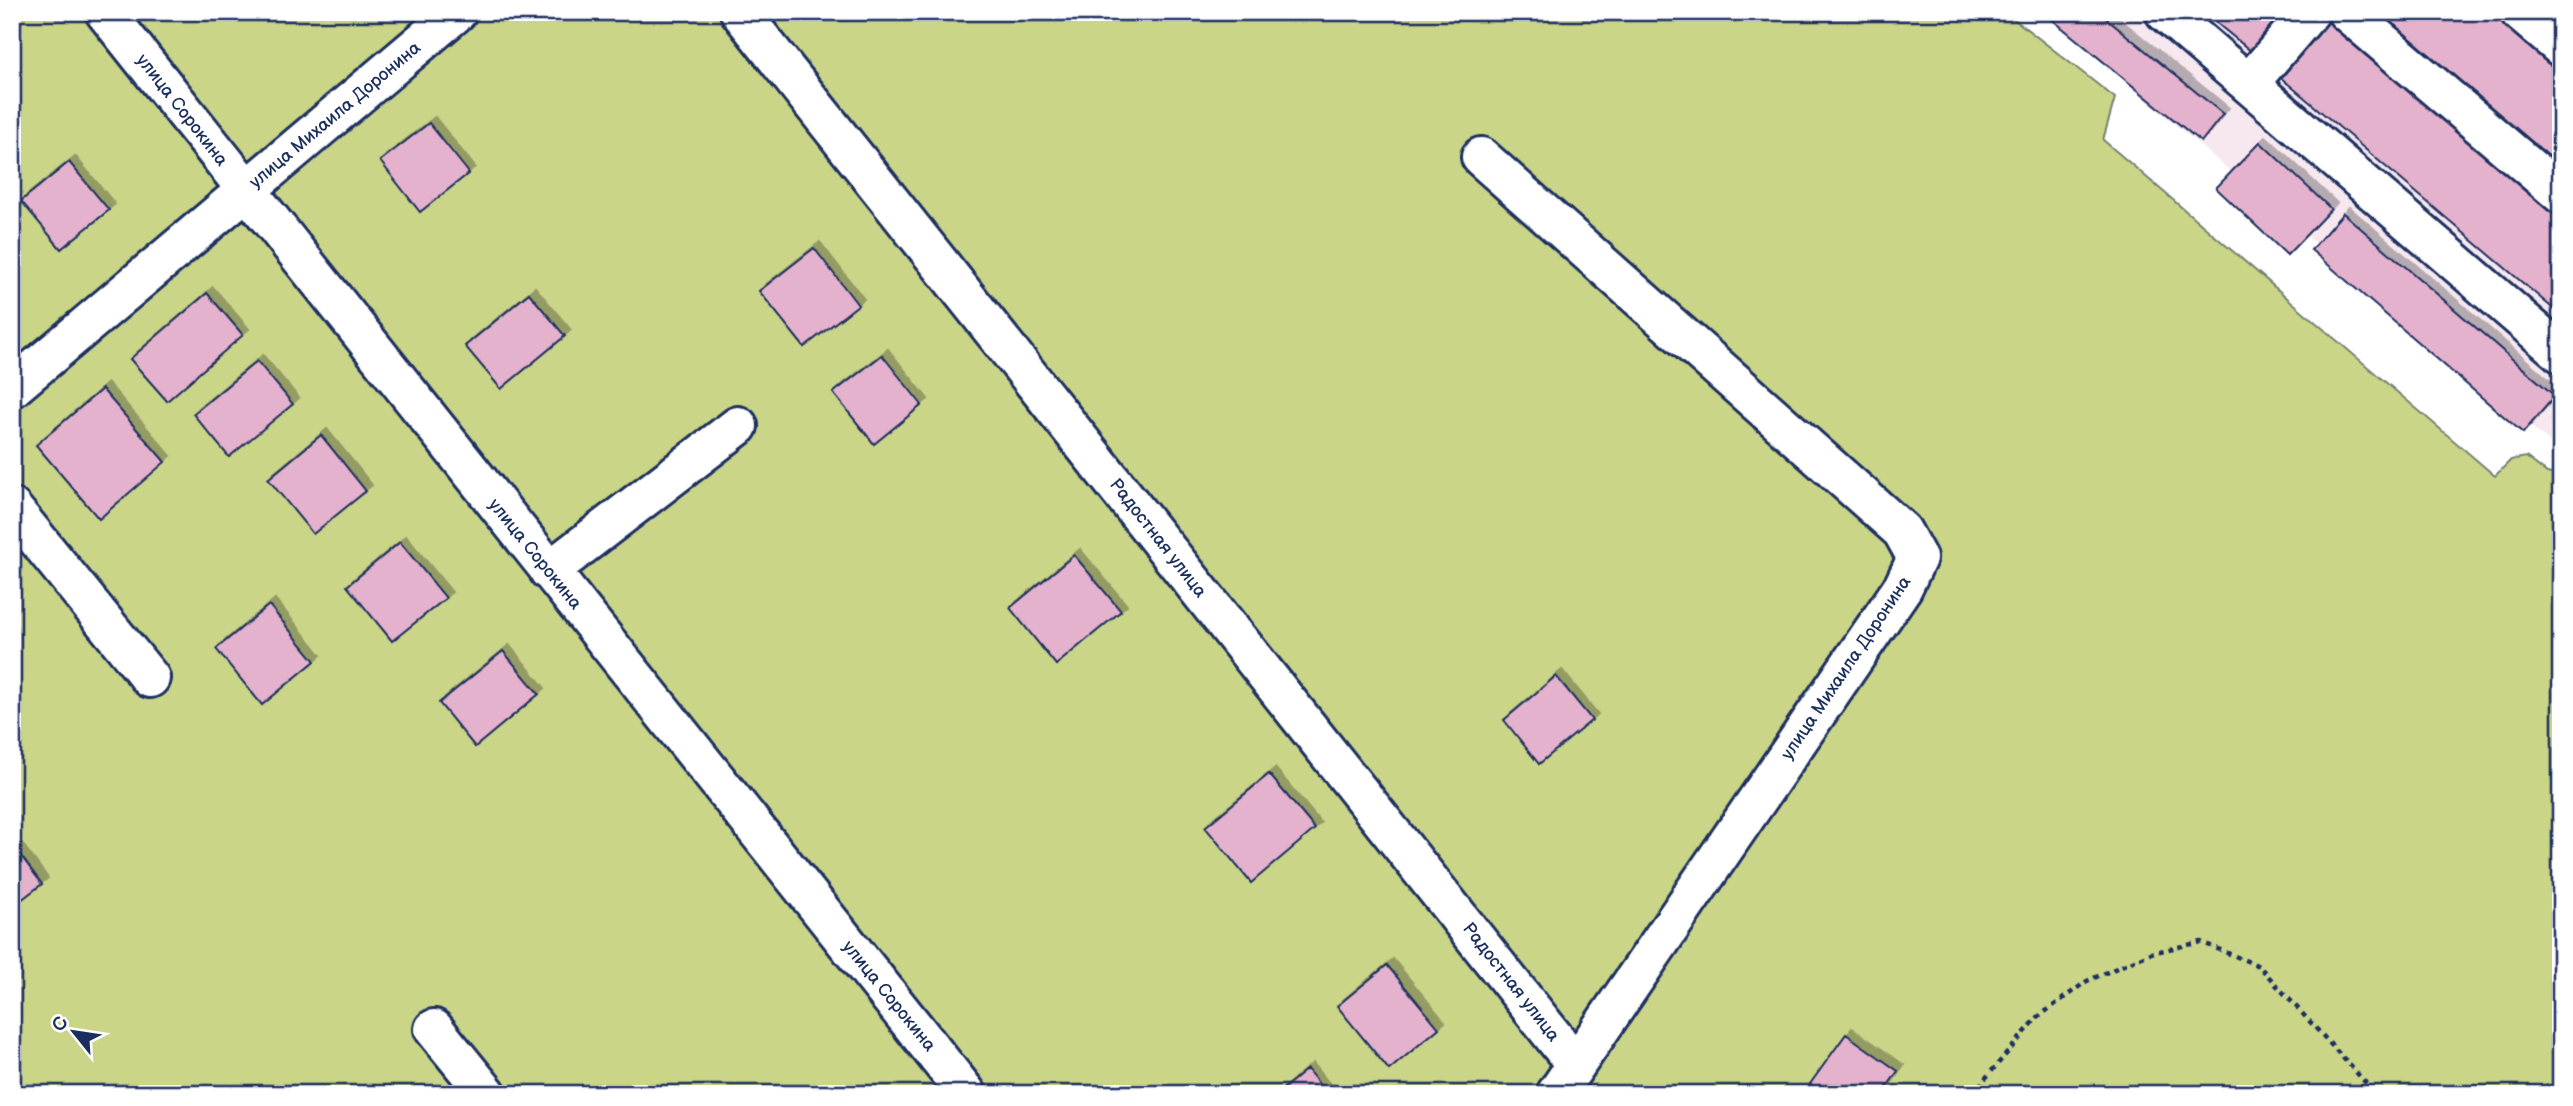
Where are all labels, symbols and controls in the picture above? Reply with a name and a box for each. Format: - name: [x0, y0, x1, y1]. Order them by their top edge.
- street label: улица Михаила Доронина: [245, 37, 425, 193]
- street label: улица Сорокина: [132, 50, 232, 170]
- street label: Радостная улица: [1105, 474, 1211, 602]
- street label: улица Сорокина: [484, 494, 586, 614]
- street label: улица Михаила Доронина: [1777, 572, 1916, 764]
- street label: Радостная улица: [1458, 918, 1564, 1046]
- street label: улица Сорокина: [838, 936, 940, 1056]
- north arrow: [38, 998, 108, 1068]
- text: С: [47, 1013, 74, 1036]

